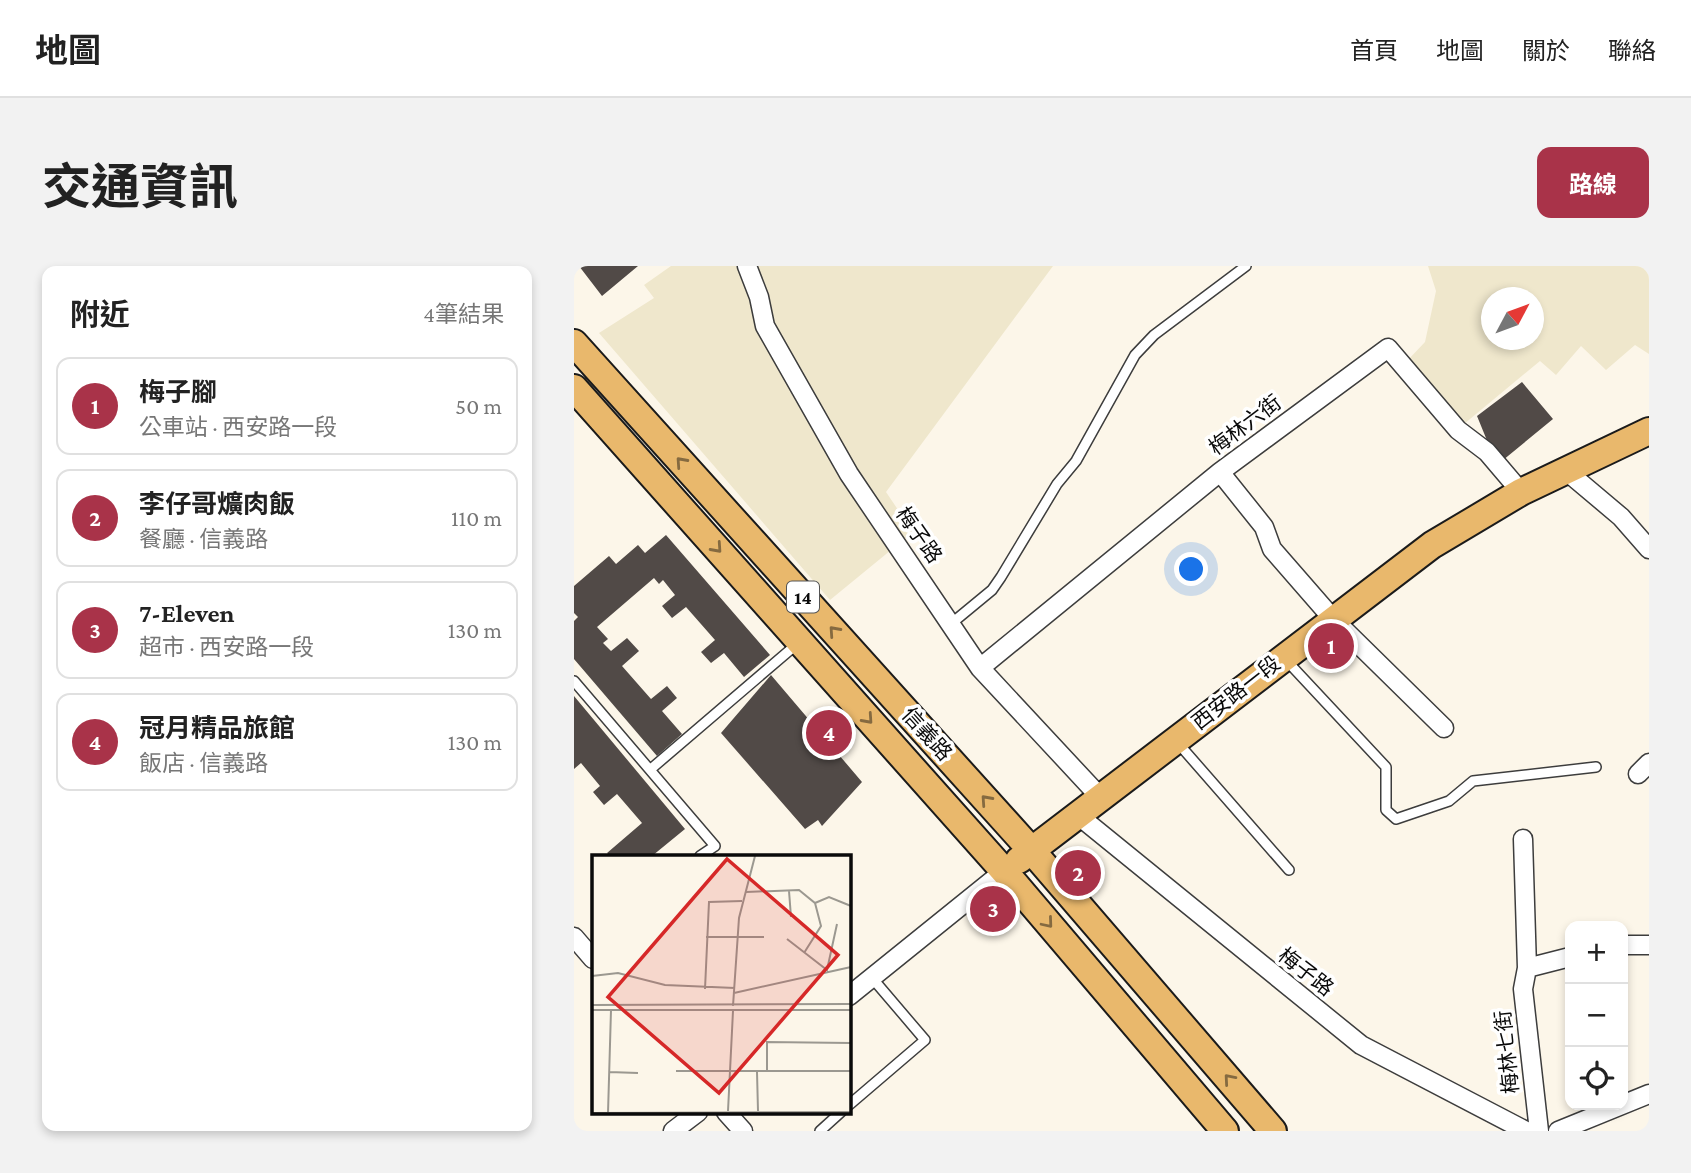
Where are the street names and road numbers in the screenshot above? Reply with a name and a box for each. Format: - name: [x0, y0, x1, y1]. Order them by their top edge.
- street label: 梅林六街: [1204, 390, 1286, 460]
- street label: 梅子路: [891, 502, 947, 568]
- road number: 14: [787, 582, 819, 612]
- street label: 西安路一段: [1187, 651, 1285, 735]
- street label: 信義路: [897, 703, 957, 765]
- street label: 梅子路: [1274, 943, 1338, 1001]
- street label: 梅林七街: [1491, 1009, 1523, 1095]

